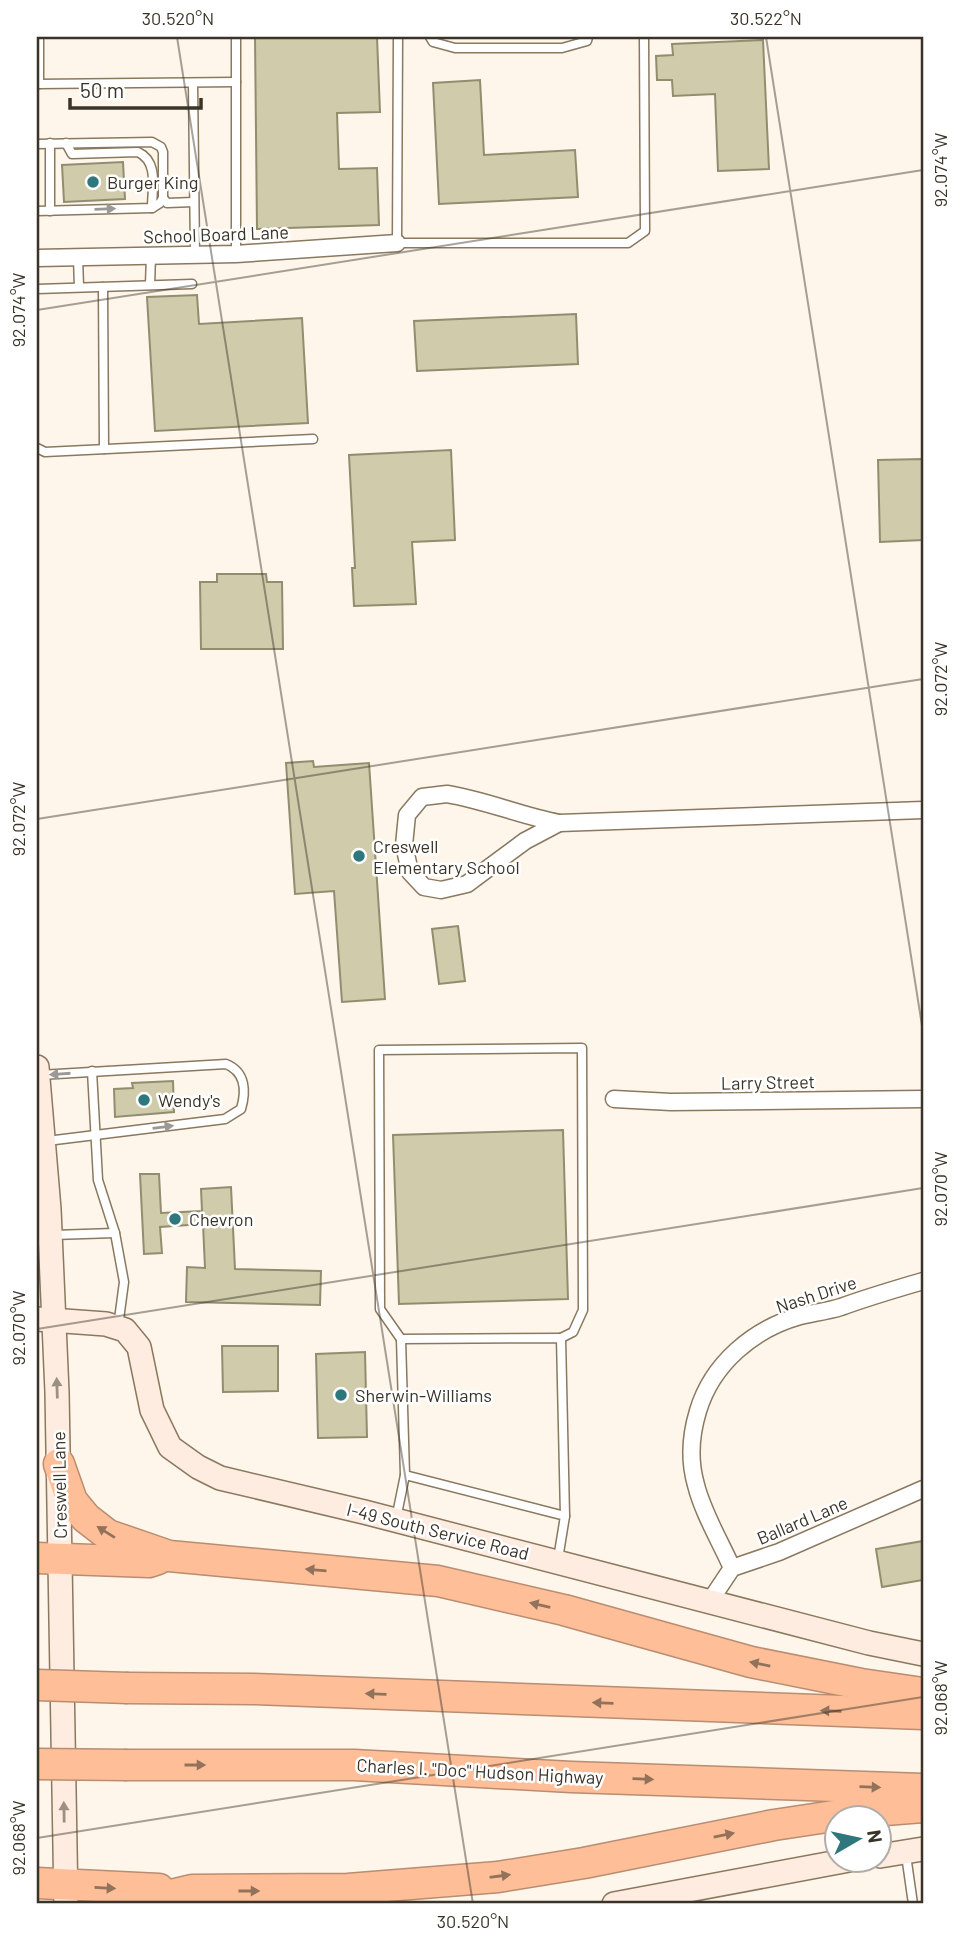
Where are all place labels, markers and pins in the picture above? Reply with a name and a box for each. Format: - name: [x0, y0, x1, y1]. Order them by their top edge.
- place label: Burger King: [107, 171, 198, 193]
- marker: Burger King: [85, 174, 101, 190]
- place label: Creswell Elementary School: [373, 835, 520, 878]
- marker: Creswell Elementary School: [351, 848, 367, 864]
- place label: Wendy's: [158, 1089, 221, 1111]
- marker: Wendy's: [136, 1092, 152, 1108]
- place label: Chevron: [189, 1208, 253, 1230]
- marker: Chevron: [167, 1211, 183, 1227]
- place label: Sherwin-Williams: [355, 1384, 492, 1406]
- marker: Sherwin-Williams: [333, 1387, 349, 1403]

